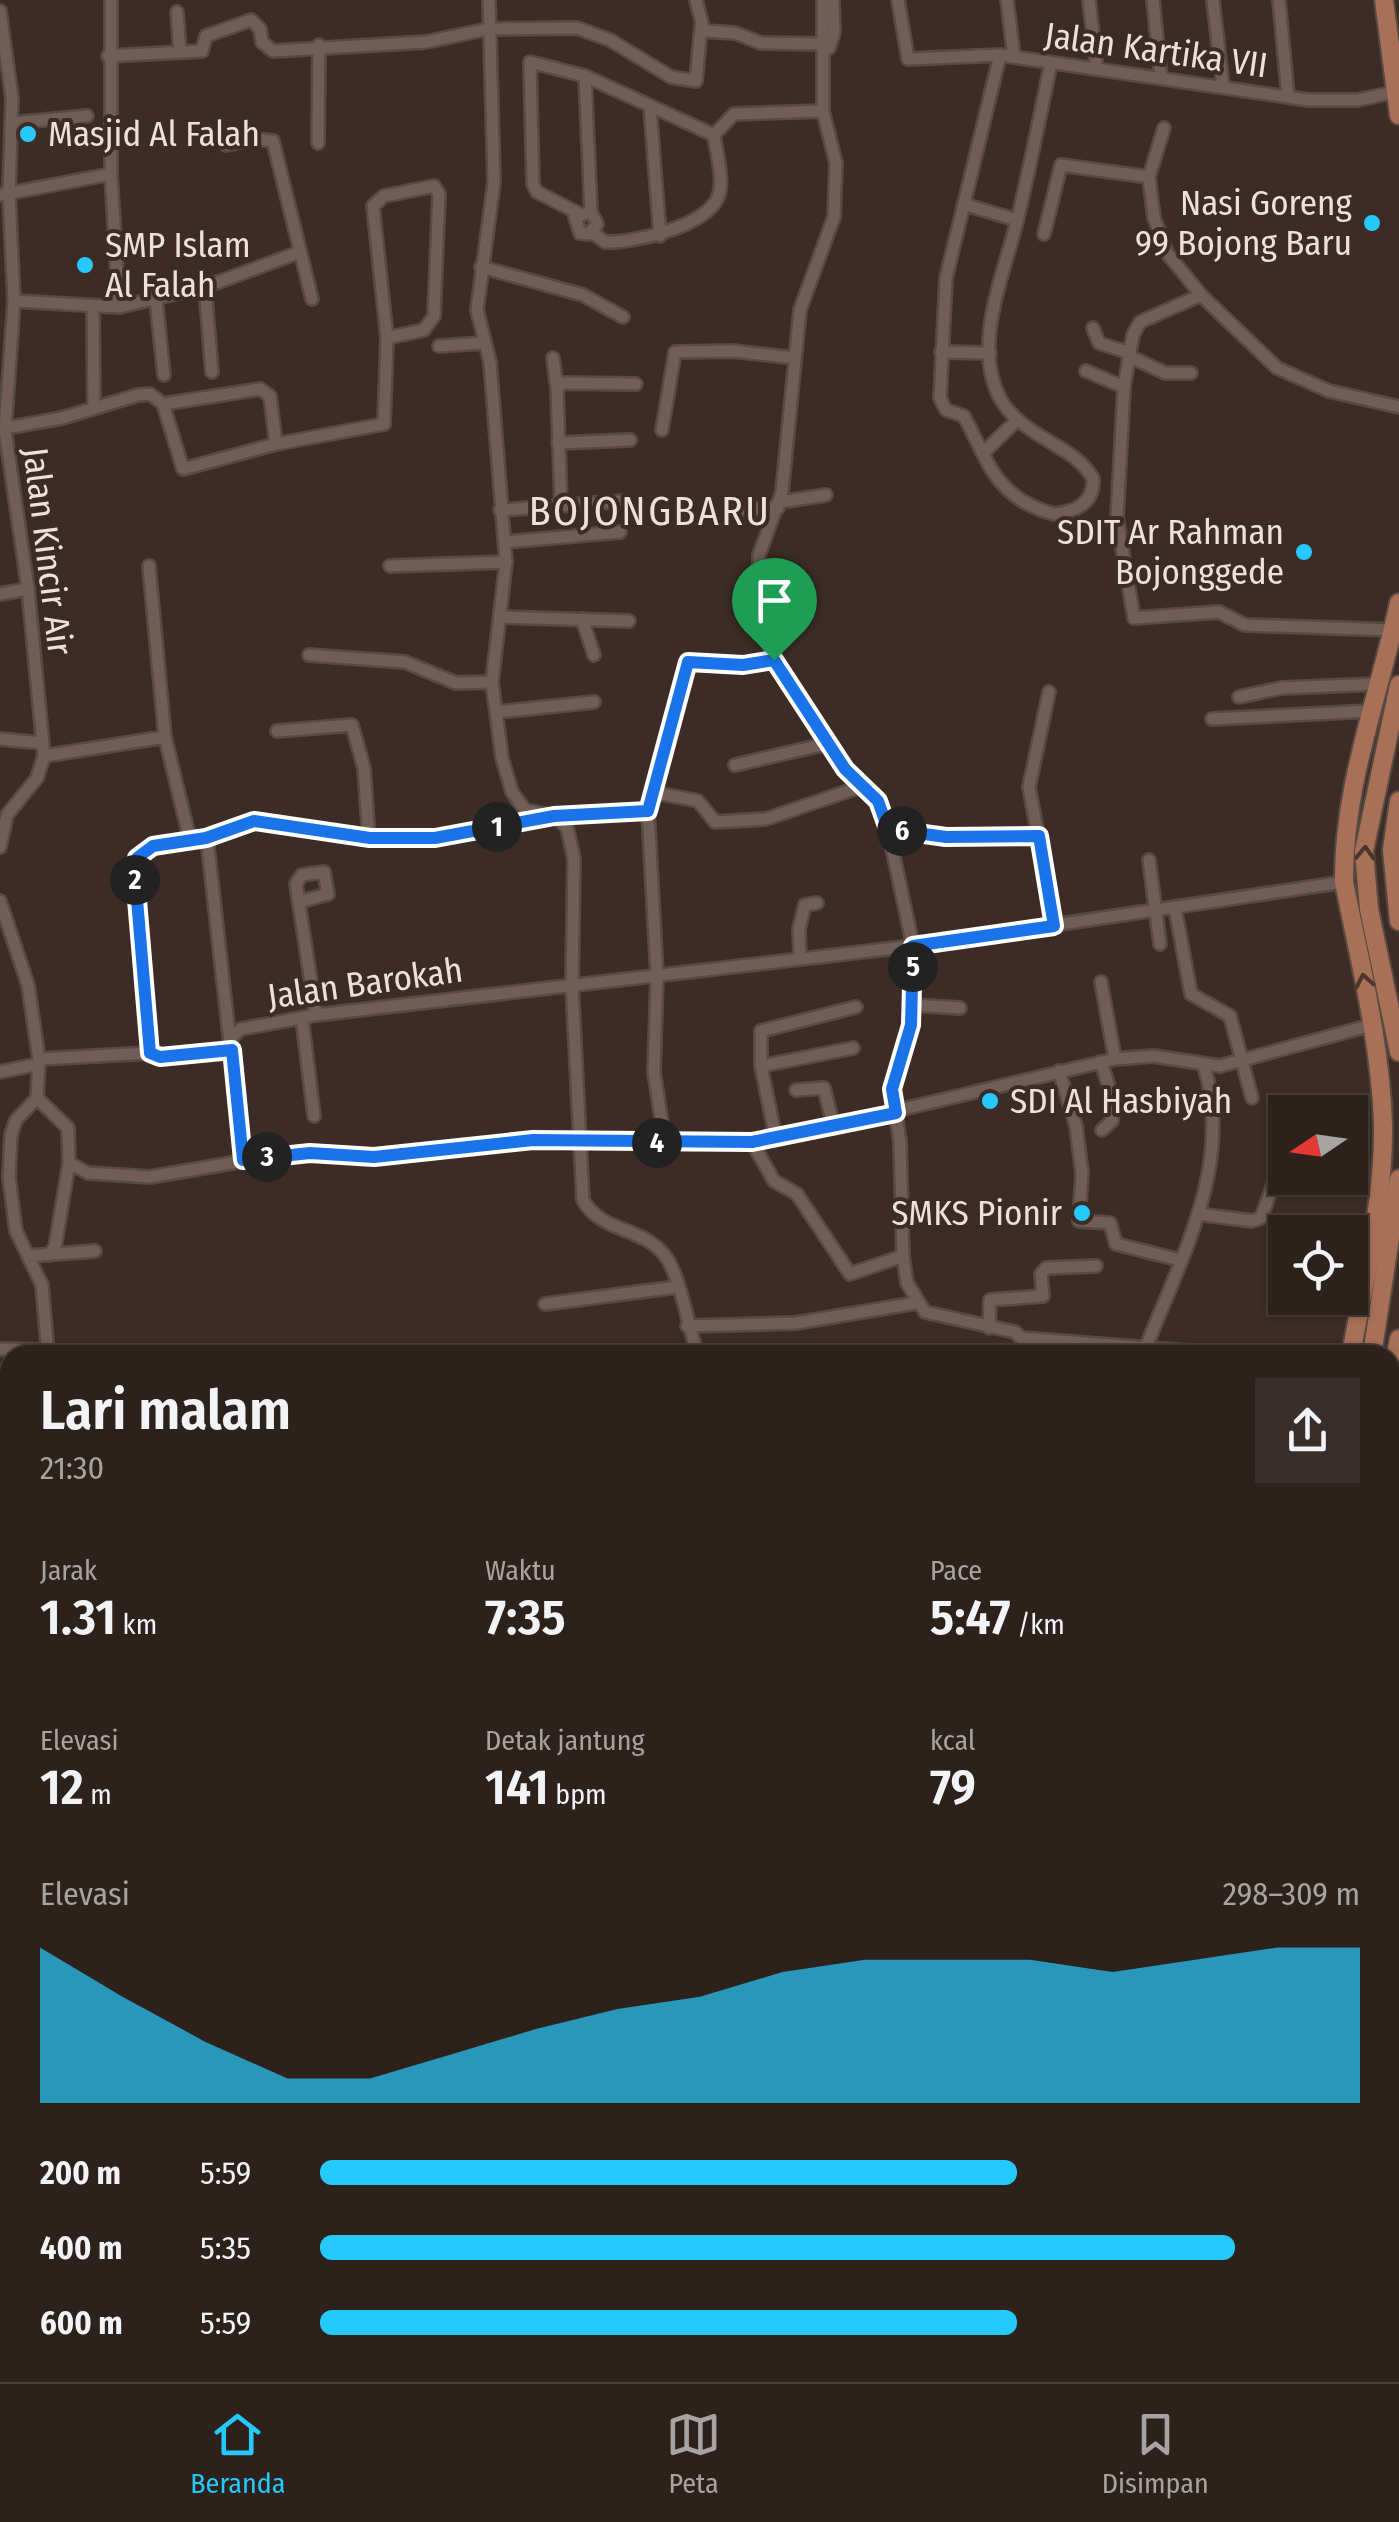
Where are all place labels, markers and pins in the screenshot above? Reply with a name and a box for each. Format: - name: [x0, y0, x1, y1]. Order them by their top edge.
- place label: Masjid Al Falah: [48, 113, 260, 155]
- marker: Masjid Al Falah: [17, 123, 39, 145]
- place label: Nasi Goreng 99 Bojong Baru: [1135, 182, 1353, 264]
- marker: Nasi Goreng 99 Bojong Baru: [1361, 212, 1383, 234]
- place label: SMP Islam Al Falah: [105, 224, 251, 306]
- marker: SMP Islam Al Falah: [74, 254, 96, 276]
- place label: SDIT Ar Rahman Bojonggede: [1057, 511, 1284, 593]
- marker: SDIT Ar Rahman Bojonggede: [1293, 541, 1315, 563]
- pin: [732, 558, 817, 661]
- pin: 1: [472, 802, 522, 852]
- pin: 6: [877, 806, 927, 856]
- pin: 2: [110, 855, 160, 905]
- pin: 5: [888, 942, 938, 992]
- place label: SDI Al Hasbiyah: [1010, 1080, 1232, 1122]
- marker: SDI Al Hasbiyah: [979, 1090, 1001, 1112]
- pin: 4: [632, 1118, 682, 1168]
- pin: 3: [242, 1132, 292, 1182]
- place label: SMKS Pionir: [891, 1192, 1062, 1234]
- marker: SMKS Pionir: [1071, 1202, 1093, 1224]

